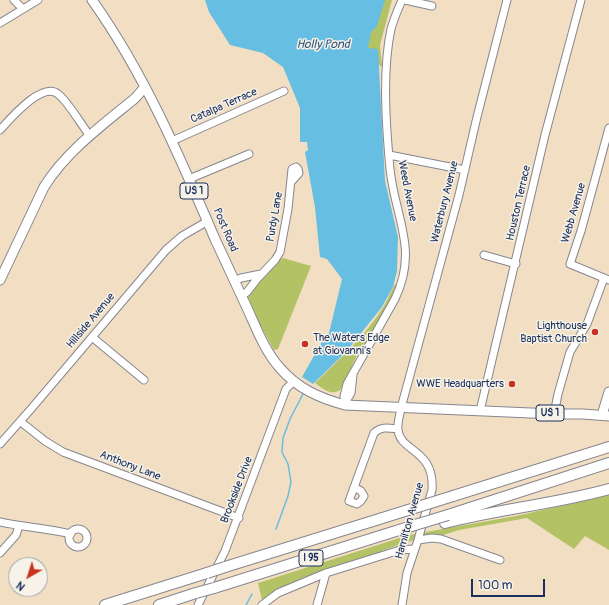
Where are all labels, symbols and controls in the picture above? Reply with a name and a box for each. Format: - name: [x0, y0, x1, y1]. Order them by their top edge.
- water label: Holly Pond: [296, 38, 350, 52]
- street label: Catalpa Terrace: [189, 85, 259, 127]
- street label: Weed Avenue: [395, 159, 419, 223]
- street label: Waterbury Avenue: [428, 160, 462, 244]
- street label: Houston Terrace: [504, 164, 534, 242]
- street label: Webb Avenue: [559, 181, 589, 245]
- road number: US 1: [180, 183, 208, 199]
- street label: Purdy Lane: [264, 191, 286, 243]
- street label: Post Road: [210, 206, 240, 254]
- street label: Hillside Avenue: [64, 291, 118, 351]
- place label: Lighthouse Baptist Church: [520, 319, 587, 345]
- marker: Lighthouse Baptist Church: [590, 327, 600, 337]
- place label: The Waters Edge at Giovanni's: [313, 331, 389, 357]
- marker: The Waters Edge at Giovanni's: [300, 339, 310, 349]
- place label: WWE Headquarters: [416, 377, 504, 391]
- marker: WWE Headquarters: [507, 379, 517, 389]
- road number: US 1: [536, 405, 564, 421]
- street label: Anthony Lane: [98, 448, 162, 484]
- street label: Brookside Drive: [218, 455, 256, 525]
- street label: Hamilton Avenue: [393, 481, 427, 561]
- road number: I 95: [299, 550, 323, 566]
- north arrow: [8, 557, 48, 597]
- scale bar: [473, 571, 547, 597]
- text: 100 m: [478, 578, 512, 593]
- text: N: [14, 579, 28, 593]

